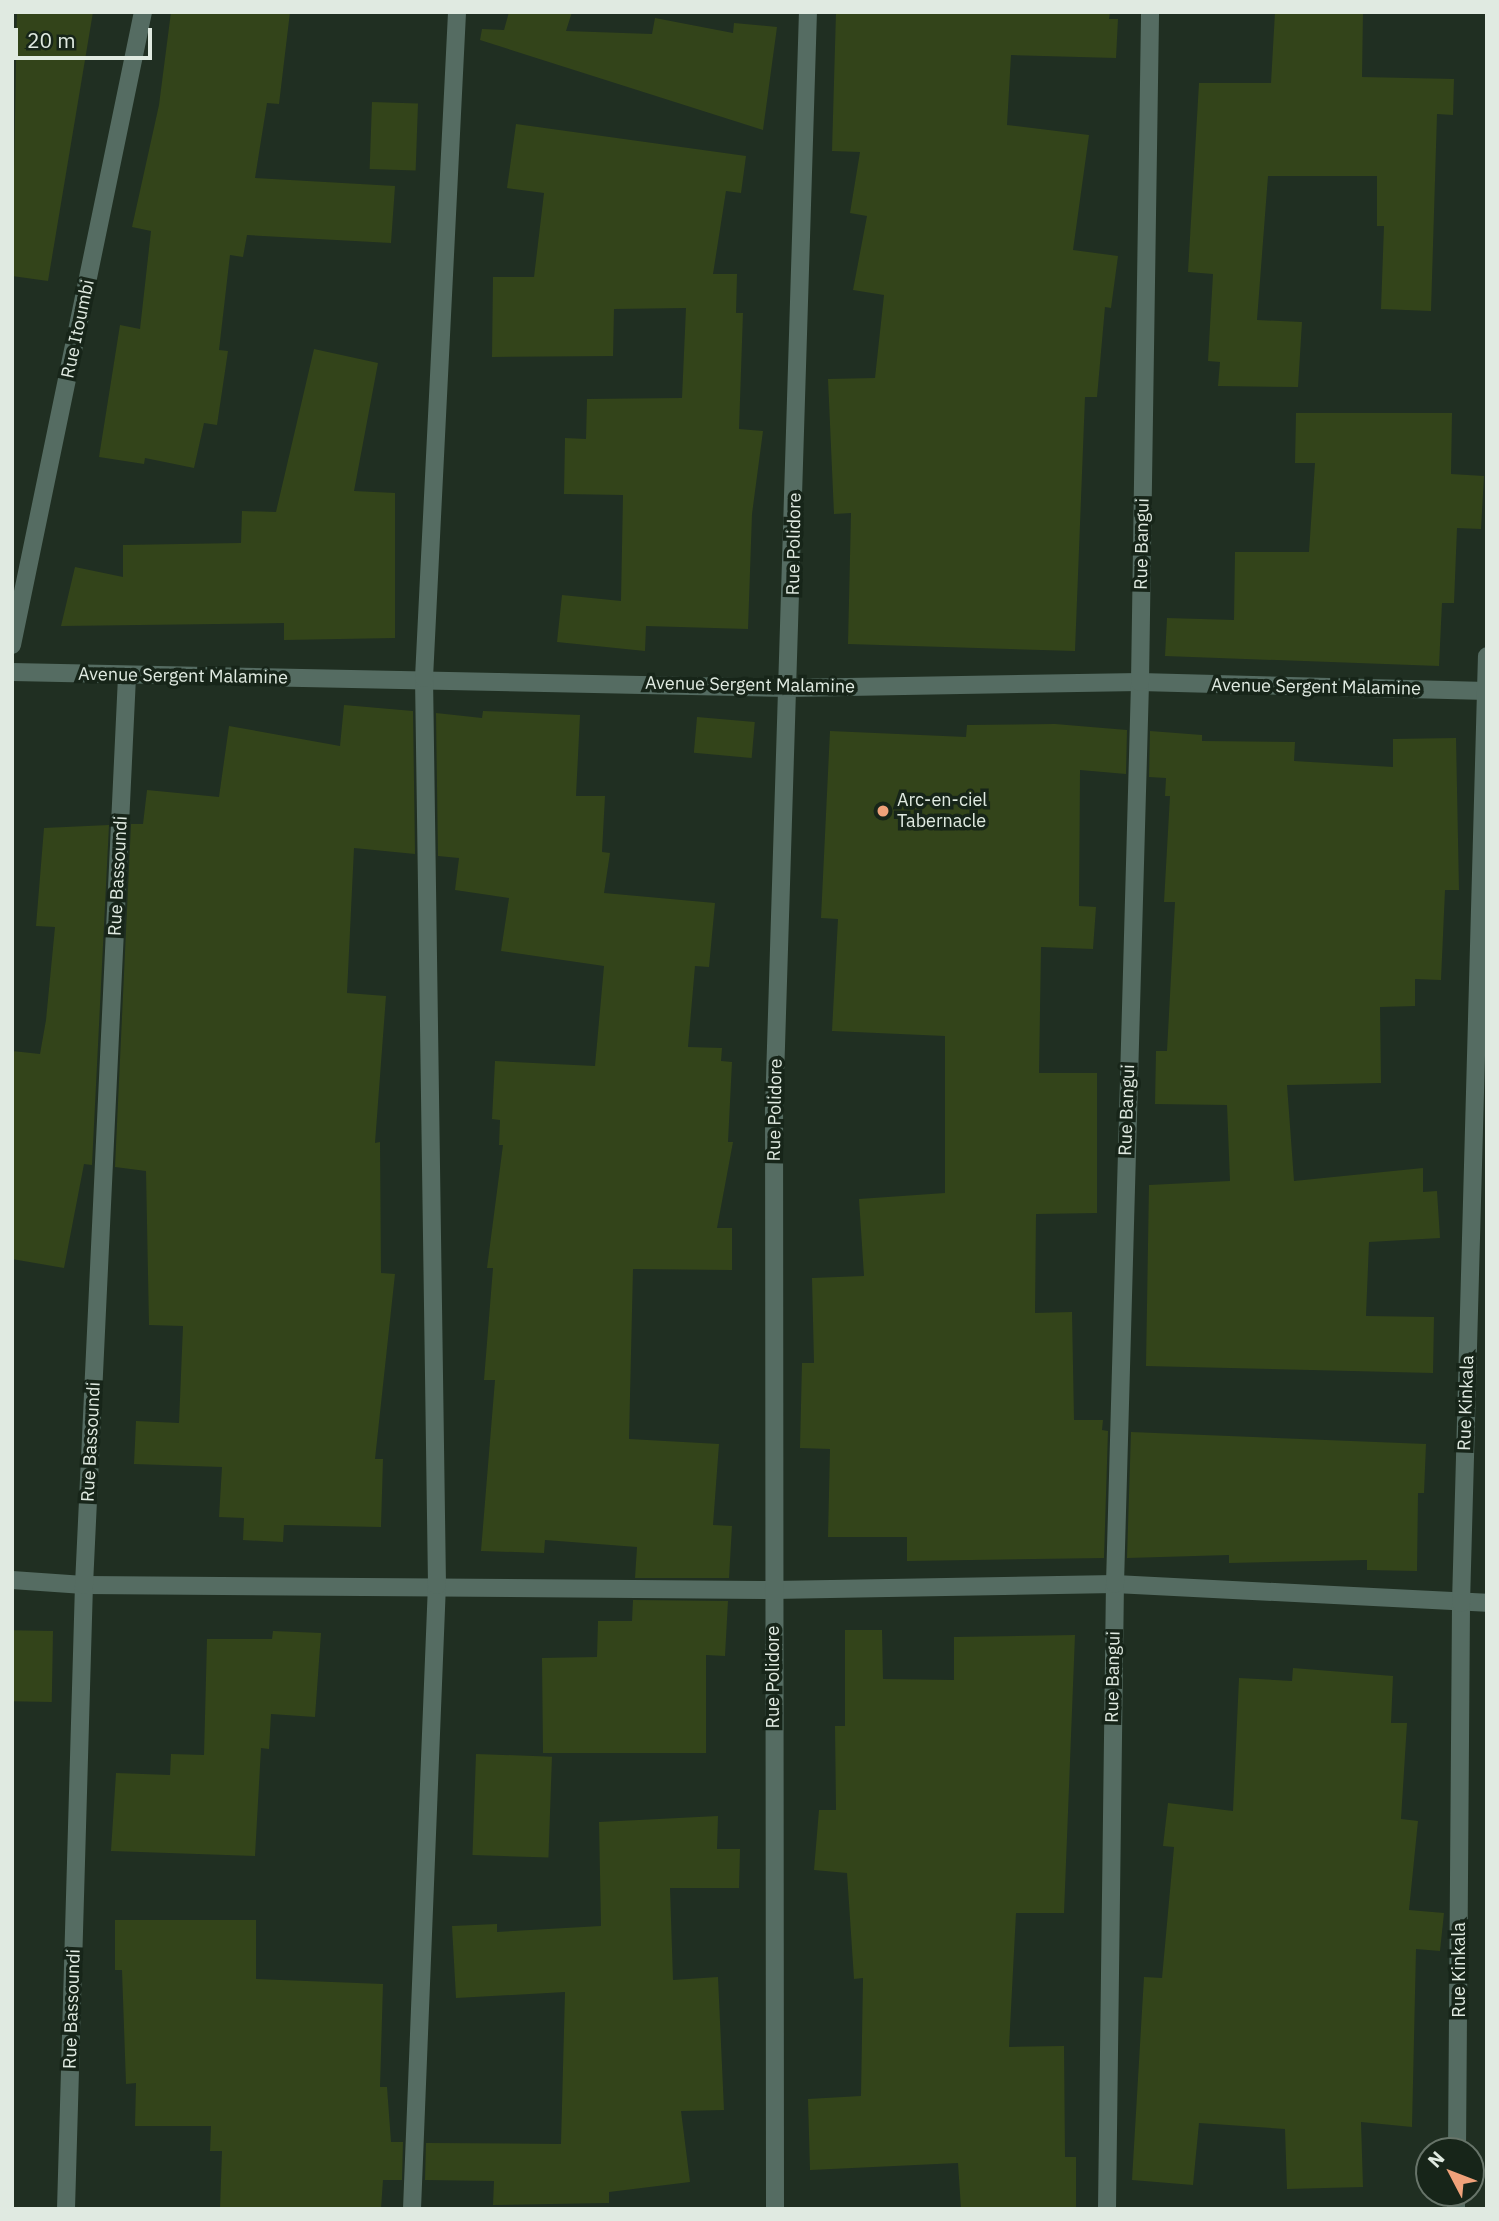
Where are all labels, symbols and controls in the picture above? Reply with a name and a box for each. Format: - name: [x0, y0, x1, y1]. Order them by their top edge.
- scale bar: [18, 14, 156, 58]
- text: 20 m: [27, 26, 76, 54]
- street label: Rue Itoumbi: [57, 278, 99, 380]
- street label: Rue Polidore: [782, 492, 806, 596]
- street label: Rue Bangui: [1130, 498, 1154, 590]
- street label: Avenue Sergent Malamine: [78, 663, 288, 689]
- street label: Avenue Sergent Malamine: [645, 672, 855, 698]
- street label: Avenue Sergent Malamine: [1211, 674, 1421, 700]
- place label: Arc-en-ciel Tabernacle: [897, 790, 987, 832]
- marker: Arc-en-ciel Tabernacle: [875, 803, 891, 819]
- street label: Rue Bassoundi: [104, 815, 132, 937]
- street label: Rue Polidore: [763, 1058, 787, 1162]
- street label: Rue Bangui: [1115, 1064, 1139, 1156]
- street label: Rue Kinkala: [1454, 1355, 1478, 1451]
- street label: Rue Bassoundi: [77, 1381, 105, 1503]
- street label: Rue Polidore: [762, 1626, 784, 1728]
- street label: Rue Bangui: [1101, 1631, 1125, 1723]
- street label: Rue Kinkala: [1448, 1922, 1470, 2018]
- street label: Rue Bassoundi: [59, 1949, 85, 2069]
- north arrow: [1415, 2137, 1485, 2207]
- text: N: [1422, 2146, 1449, 2172]

